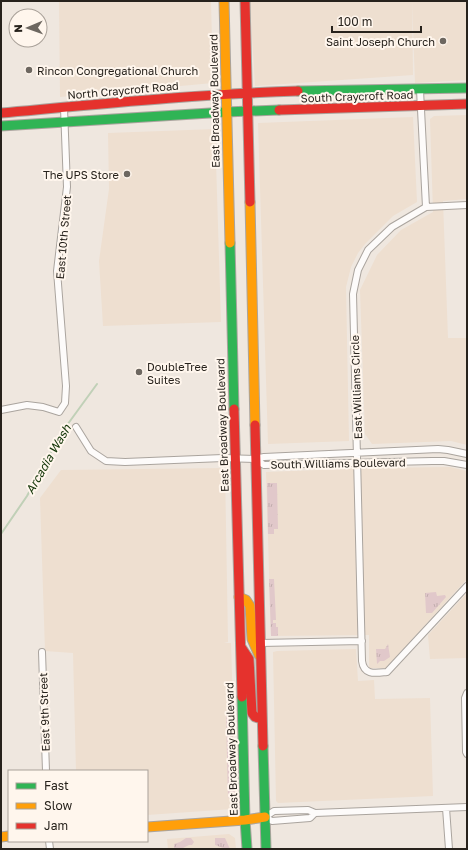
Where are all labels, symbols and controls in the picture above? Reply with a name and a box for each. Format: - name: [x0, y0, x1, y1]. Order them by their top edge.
- north arrow: [8, 8, 48, 48]
- scale bar: [332, 8, 421, 34]
- text: 100 m: [338, 14, 372, 29]
- text: N: [11, 24, 24, 33]
- street label: East Broadway Boulevard: [206, 34, 222, 168]
- place label: Saint Joseph Church: [326, 35, 435, 48]
- marker: Saint Joseph Church: [438, 36, 448, 46]
- place label: Rincon Congregational Church: [37, 64, 198, 77]
- marker: Rincon Congregational Church: [24, 65, 34, 75]
- street label: North Craycroft Road: [67, 79, 179, 101]
- street label: South Craycroft Road: [300, 88, 414, 104]
- place label: The UPS Store: [43, 168, 119, 181]
- marker: The UPS Store: [122, 169, 132, 179]
- street label: East 10th Street: [53, 194, 73, 280]
- street label: East Williams Circle: [348, 335, 364, 439]
- street label: East Broadway Boulevard: [213, 358, 231, 492]
- place label: DoubleTree Suites: [147, 360, 207, 386]
- marker: DoubleTree Suites: [134, 367, 144, 377]
- water label: Arcadia Wash: [22, 421, 74, 496]
- street label: South Williams Boulevard: [270, 455, 406, 471]
- street label: East 9th Street: [36, 672, 52, 752]
- street label: East Broadway Boulevard: [222, 682, 240, 816]
- legend: [8, 770, 148, 842]
- text: Fast: [44, 778, 69, 793]
- text: Slow: [44, 798, 72, 813]
- text: Jam: [44, 818, 68, 833]

